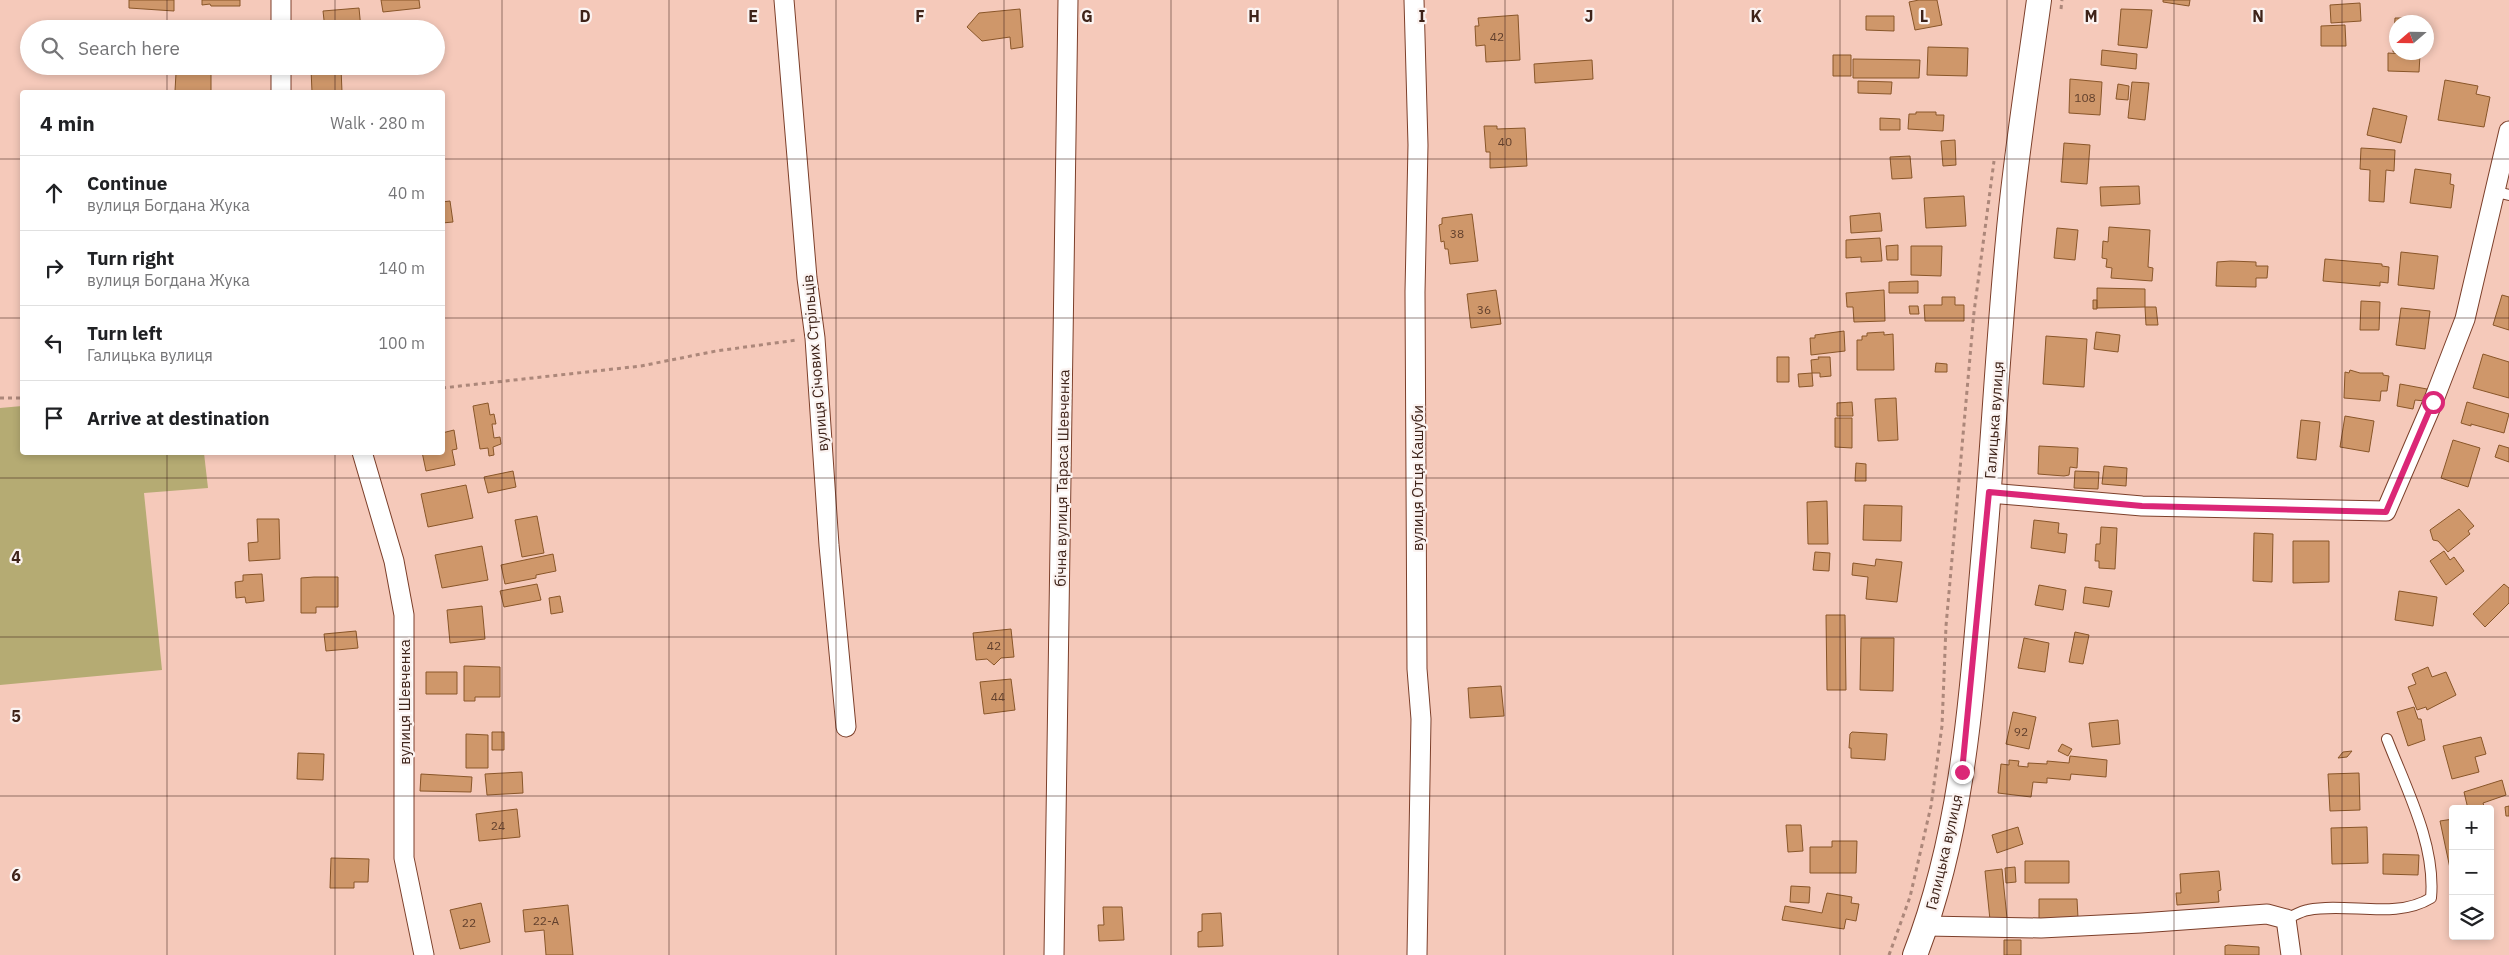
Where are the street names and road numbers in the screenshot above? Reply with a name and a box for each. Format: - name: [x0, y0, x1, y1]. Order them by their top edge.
- street label: вулиця Січових Стрільців: [798, 274, 832, 452]
- street label: Галицька вулиця: [1980, 361, 2008, 479]
- street label: бічна вулиця Тараса Шевченка: [1051, 369, 1073, 587]
- street label: вулиця Отця Кашуби: [1408, 405, 1427, 551]
- street label: вулиця Шевченка: [395, 639, 414, 765]
- street label: Галицька вулиця: [1921, 792, 1967, 912]

